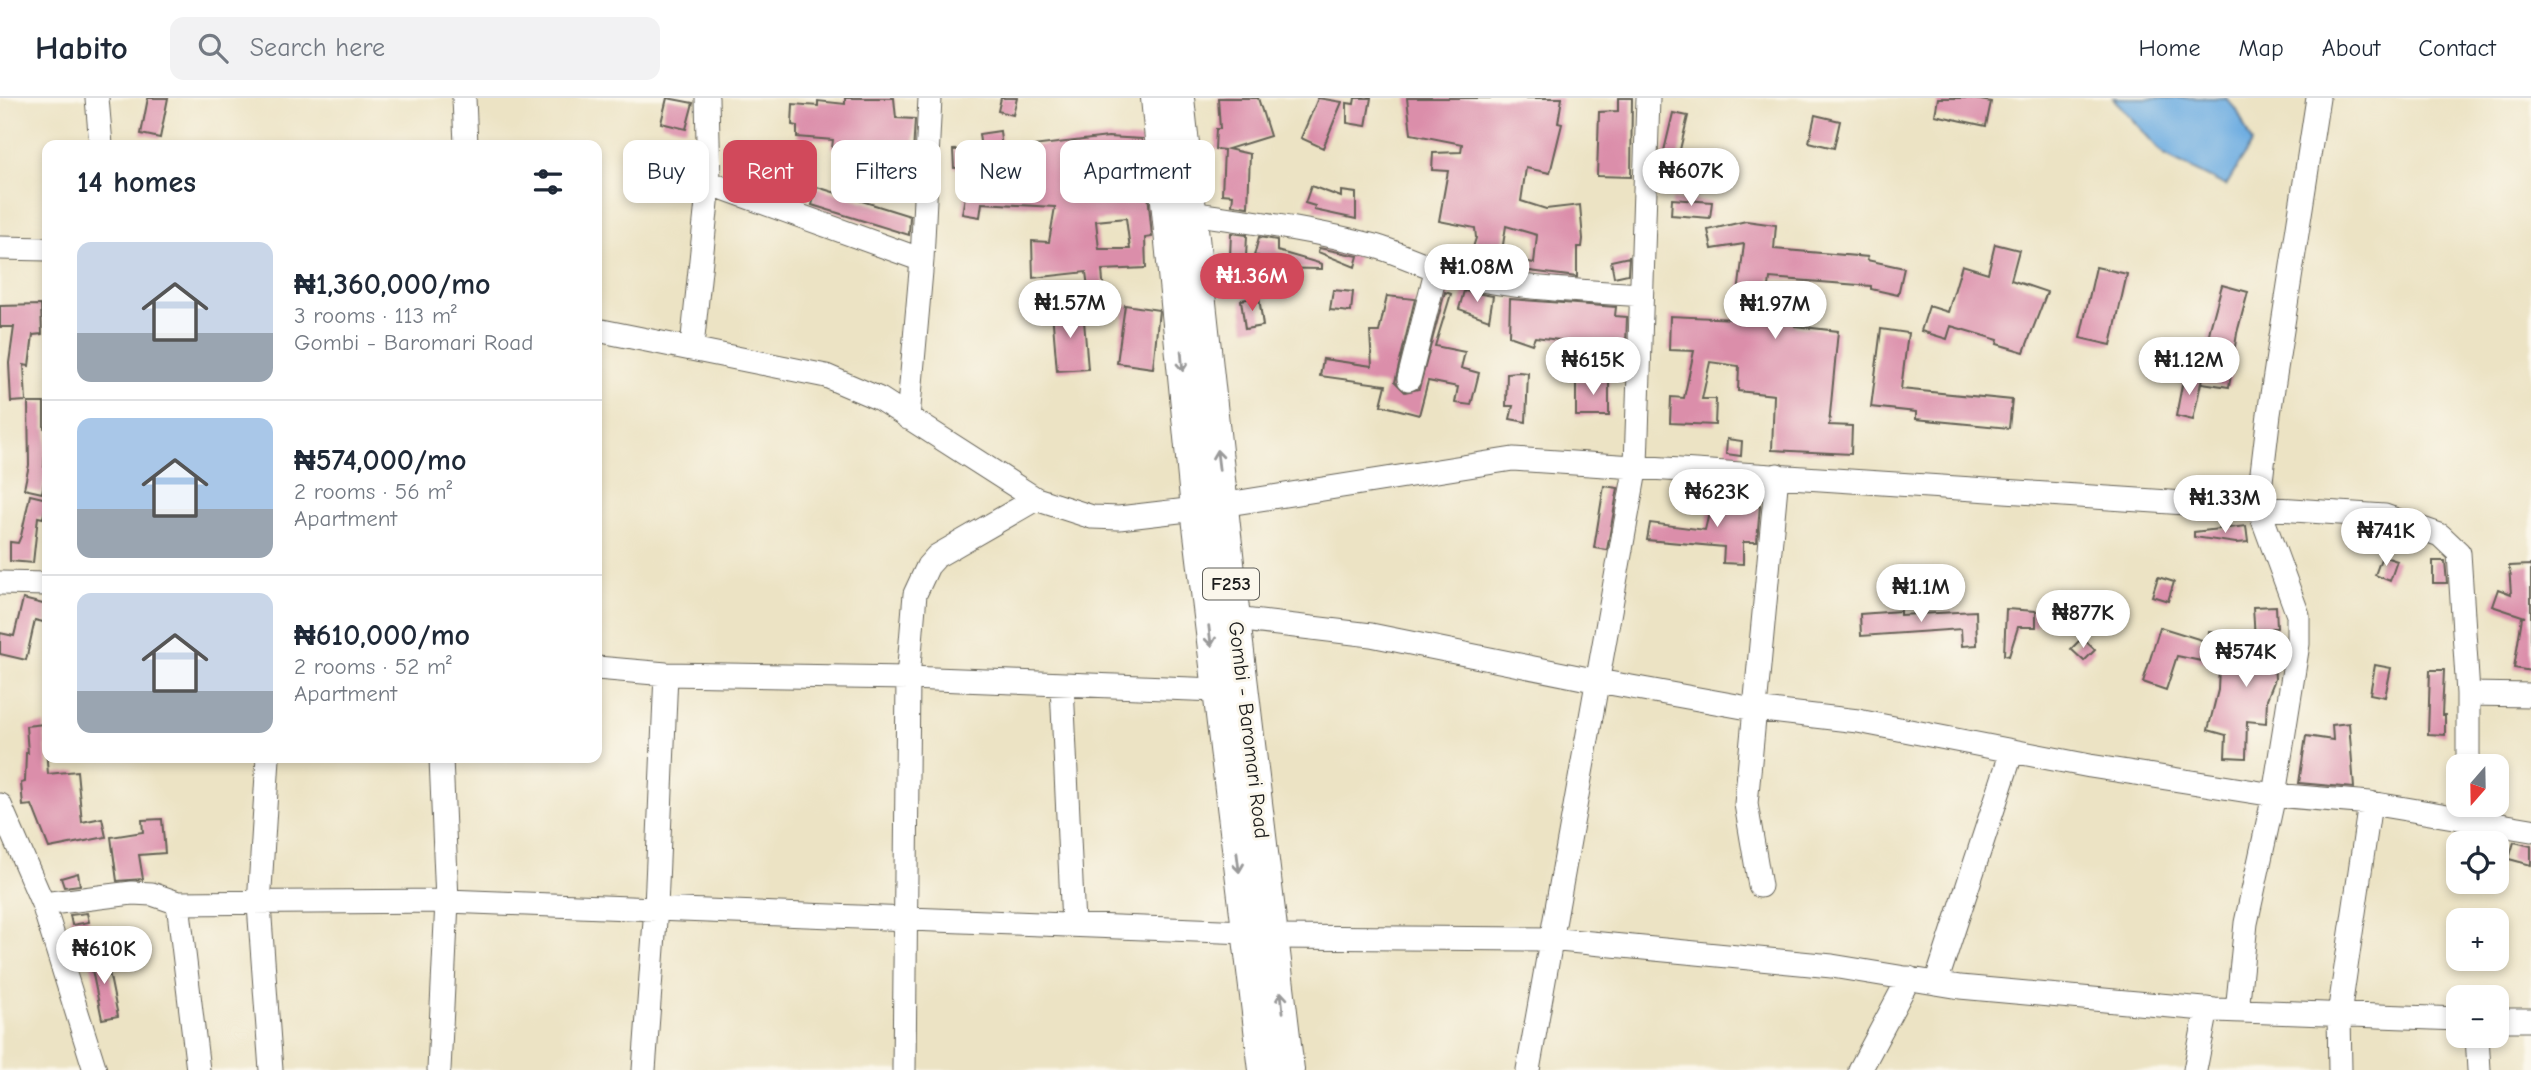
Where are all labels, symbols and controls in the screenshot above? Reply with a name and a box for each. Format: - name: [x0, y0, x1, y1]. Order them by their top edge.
- search box: [170, 17, 660, 80]
- text: Habito: [35, 29, 128, 67]
- icon: search: [194, 29, 232, 67]
- text: Search here: [250, 33, 385, 63]
- text: Home: [2139, 34, 2200, 62]
- text: Map: [2238, 34, 2284, 62]
- text: About: [2322, 34, 2380, 62]
- text: Contact: [2418, 34, 2496, 62]
- chip: Buy: [623, 140, 709, 203]
- chip: Rent: [723, 140, 817, 203]
- chip: Filters: [831, 140, 941, 203]
- chip: New: [955, 140, 1046, 203]
- chip: Apartment: [1060, 140, 1215, 203]
- pin: ₦607K: [1642, 148, 1740, 208]
- text: ₦607K: [1658, 157, 1724, 184]
- icon: filters: [529, 163, 567, 201]
- text: 14 homes: [77, 165, 196, 200]
- pin: ₦1.08M: [1420, 244, 1534, 304]
- text: ₦1.08M: [1440, 253, 1514, 280]
- pin: ₦1.36M: [1195, 254, 1309, 313]
- text: ₦1.36M: [1216, 262, 1288, 289]
- text: ₦1,360,000/mo: [294, 267, 491, 302]
- icon: home: [133, 270, 217, 354]
- pin: ₦1.57M: [1013, 280, 1127, 340]
- pin: ₦1.97M: [1718, 282, 1832, 341]
- text: ₦1.57M: [1035, 289, 1105, 316]
- text: ₦1.97M: [1740, 290, 1810, 317]
- text: 3 rooms · 113 m²: [294, 302, 457, 329]
- text: Gombi - Baromari Road: [294, 329, 533, 356]
- pin: ₦615K: [1544, 338, 1642, 397]
- pin: ₦1.12M: [2132, 338, 2246, 397]
- text: ₦615K: [1562, 346, 1624, 373]
- text: ₦1.12M: [2155, 346, 2223, 373]
- one-way arrow: [1176, 349, 1189, 372]
- text: ₦574,000/mo: [294, 443, 467, 478]
- icon: home: [133, 446, 217, 530]
- one-way arrow: [1211, 449, 1224, 472]
- pin: ₦623K: [1668, 470, 1766, 529]
- pin: ₦1.33M: [2168, 476, 2282, 535]
- text: 2 rooms · 56 m²: [294, 478, 452, 505]
- text: ₦623K: [1685, 478, 1749, 505]
- text: ₦1.33M: [2189, 484, 2261, 511]
- text: Apartment: [294, 505, 397, 532]
- pin: ₦741K: [2337, 508, 2435, 568]
- text: ₦741K: [2357, 517, 2415, 544]
- pin: ₦1.1M: [1872, 564, 1970, 624]
- road number: F253: [1203, 569, 1259, 600]
- text: ₦1.1M: [1892, 573, 1950, 600]
- pin: ₦877K: [2034, 590, 2132, 650]
- text: ₦877K: [2052, 599, 2114, 626]
- text: ₦610,000/mo: [294, 618, 470, 653]
- street label: Gombi - Baromari Road: [1224, 620, 1274, 840]
- icon: home: [133, 621, 217, 705]
- one-way arrow: [1204, 624, 1217, 647]
- pin: ₦574K: [2197, 630, 2295, 689]
- text: ₦574K: [2215, 638, 2277, 665]
- text: 2 rooms · 52 m²: [294, 653, 452, 680]
- text: Apartment: [294, 680, 397, 707]
- north arrow: [2446, 754, 2510, 817]
- map controls: [2446, 754, 2509, 1048]
- button: locate: [2446, 831, 2509, 894]
- one-way arrow: [1232, 850, 1245, 873]
- button: +: [2446, 908, 2509, 971]
- pin: ₦610K: [55, 926, 153, 986]
- text: ₦610K: [72, 935, 136, 962]
- button: −: [2446, 985, 2509, 1048]
- one-way arrow: [1275, 991, 1288, 1014]

